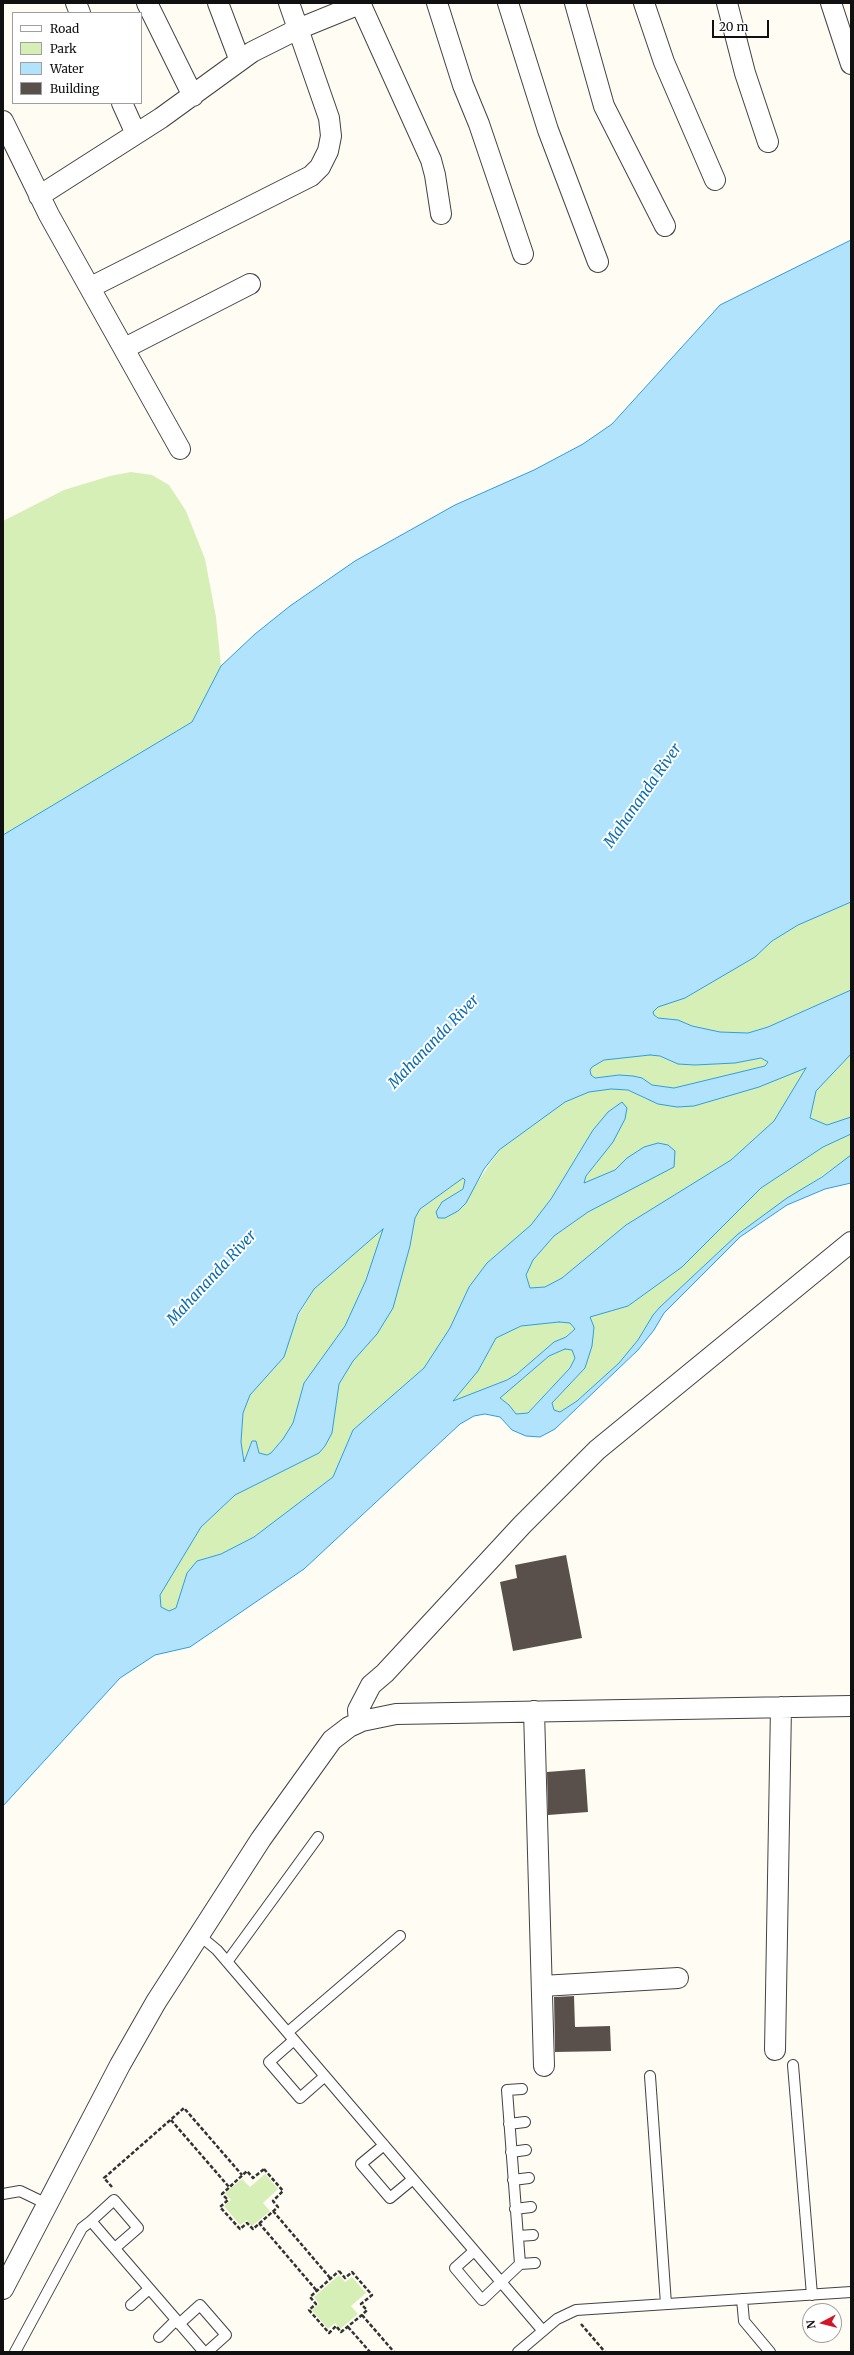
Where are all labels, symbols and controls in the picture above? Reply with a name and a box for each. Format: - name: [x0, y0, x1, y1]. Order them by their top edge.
- legend: [12, 12, 142, 104]
- scale bar: [714, 12, 771, 38]
- text: 20 m: [719, 19, 748, 34]
- text: Road: [50, 21, 79, 36]
- text: Park: [50, 41, 77, 56]
- text: Water: [50, 61, 84, 76]
- text: Building: [50, 81, 99, 96]
- water label: Mahananda River: [600, 741, 686, 851]
- water label: Mahananda River: [385, 992, 483, 1092]
- water label: Mahananda River: [164, 1227, 260, 1329]
- north arrow: [802, 2303, 842, 2343]
- text: N: [804, 2319, 819, 2330]

